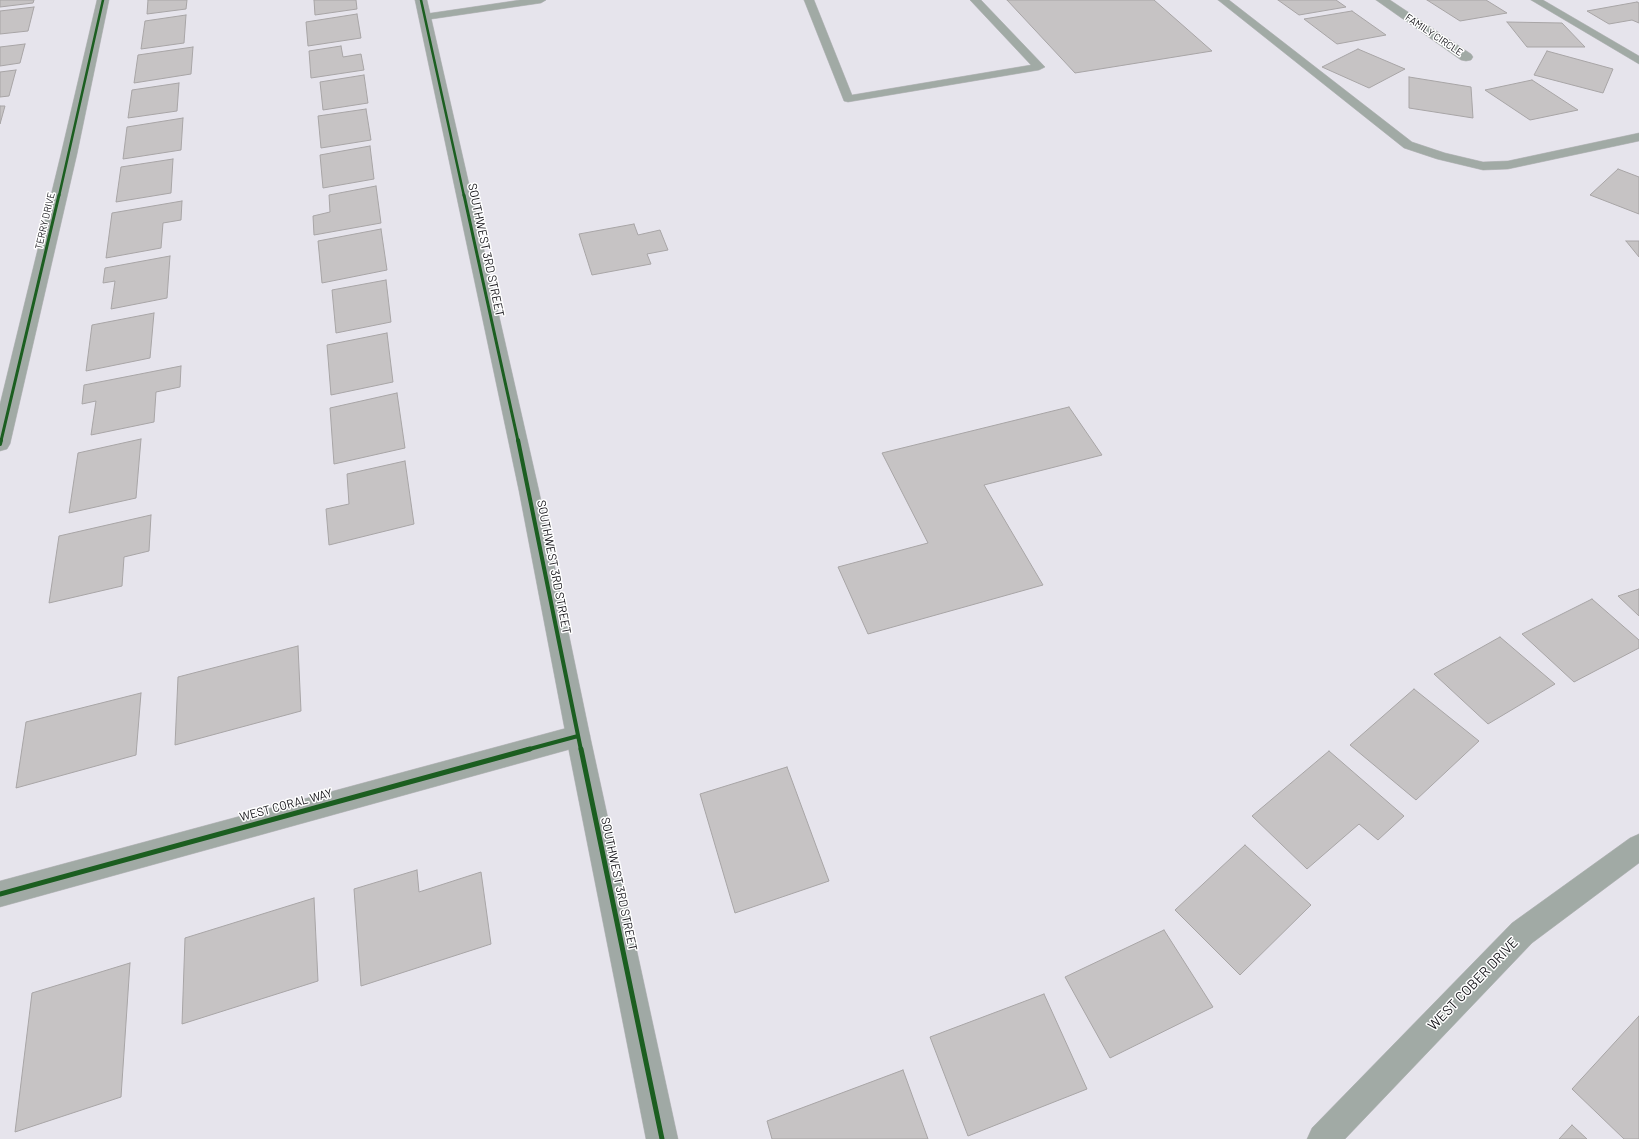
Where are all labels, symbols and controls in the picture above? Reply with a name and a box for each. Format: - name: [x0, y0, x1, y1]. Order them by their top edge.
- street label: FAMILY CIRCLE: [1403, 11, 1465, 59]
- street label: SOUTHWEST 3RD STREET: [465, 182, 507, 318]
- street label: TERRY DRIVE: [33, 191, 57, 251]
- street label: SOUTHWEST 3RD STREET: [534, 499, 574, 635]
- street label: WEST CORAL WAY: [238, 786, 334, 824]
- street label: SOUTHWEST 3RD STREET: [598, 816, 640, 952]
- street label: WEST COBER DRIVE: [1424, 934, 1522, 1034]

